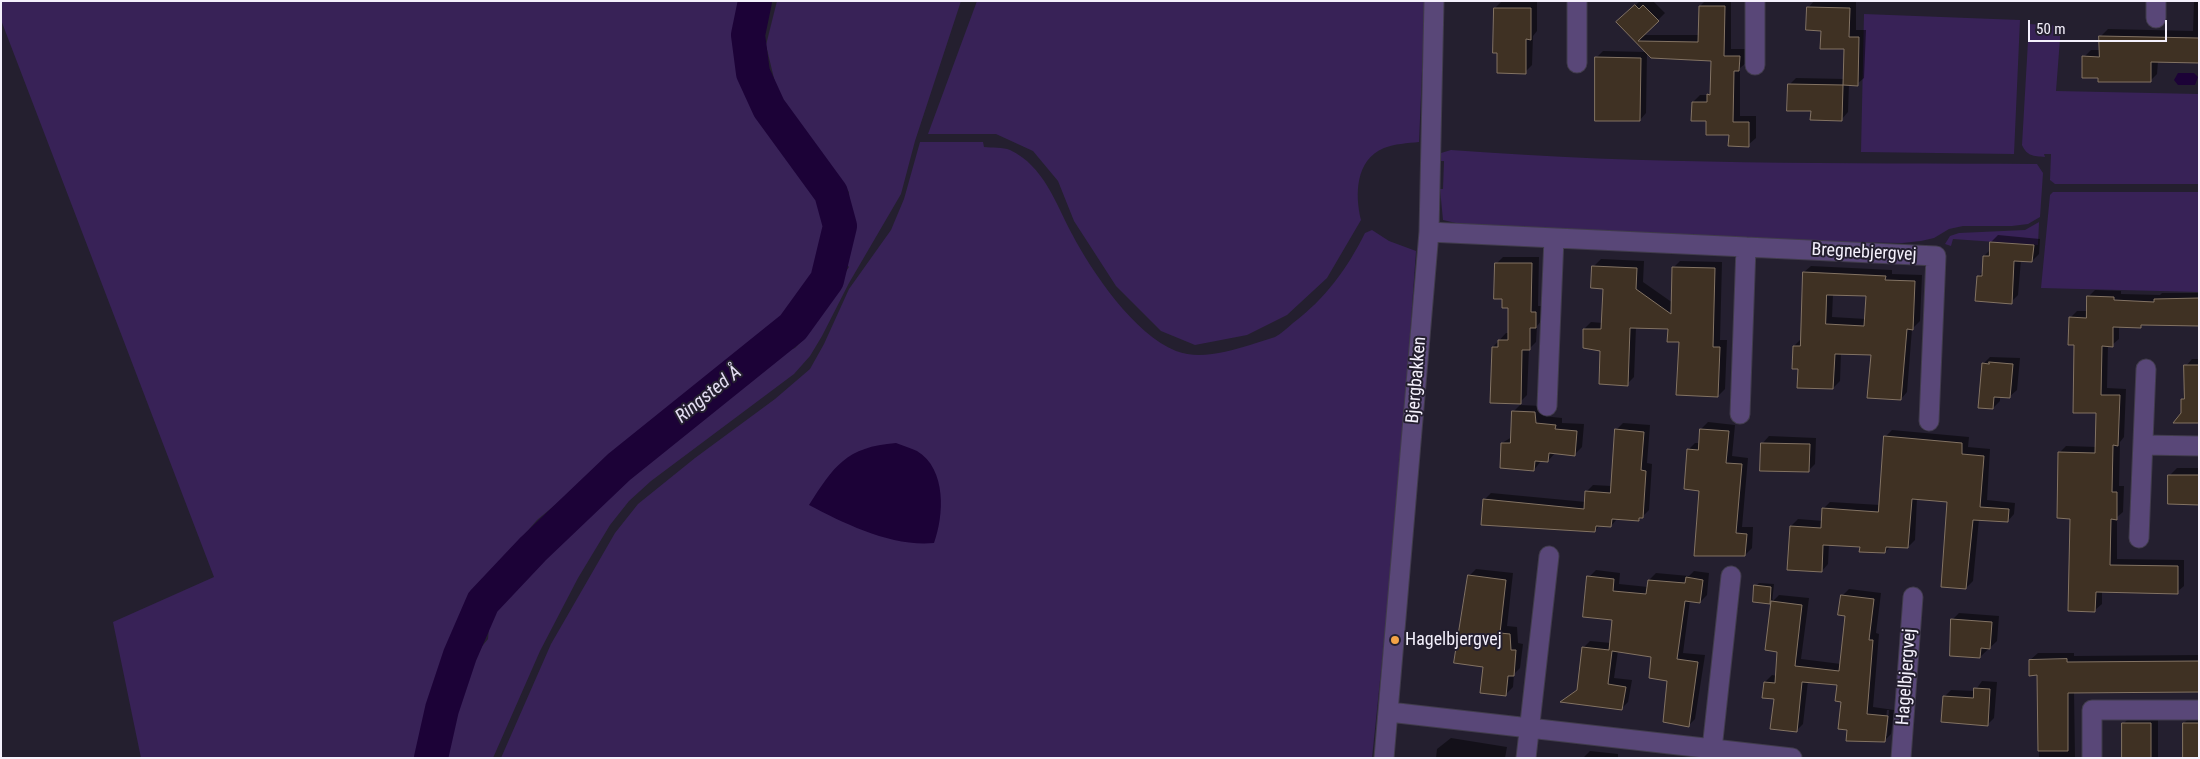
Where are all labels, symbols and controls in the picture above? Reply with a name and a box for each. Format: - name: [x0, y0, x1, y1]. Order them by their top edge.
- scale bar: [2030, 10, 2169, 42]
- text: 50 m: [2036, 20, 2066, 38]
- street label: Bregnebjergvej: [1811, 239, 1917, 267]
- street label: Bjergbakken: [1402, 336, 1432, 424]
- water label: Ringsted Å: [671, 361, 747, 429]
- street label: Hagelbjergvej: [1893, 628, 1921, 726]
- place label: Hagelbjergvej: [1405, 629, 1502, 651]
- marker: Hagelbjergvej: [1389, 634, 1401, 646]

